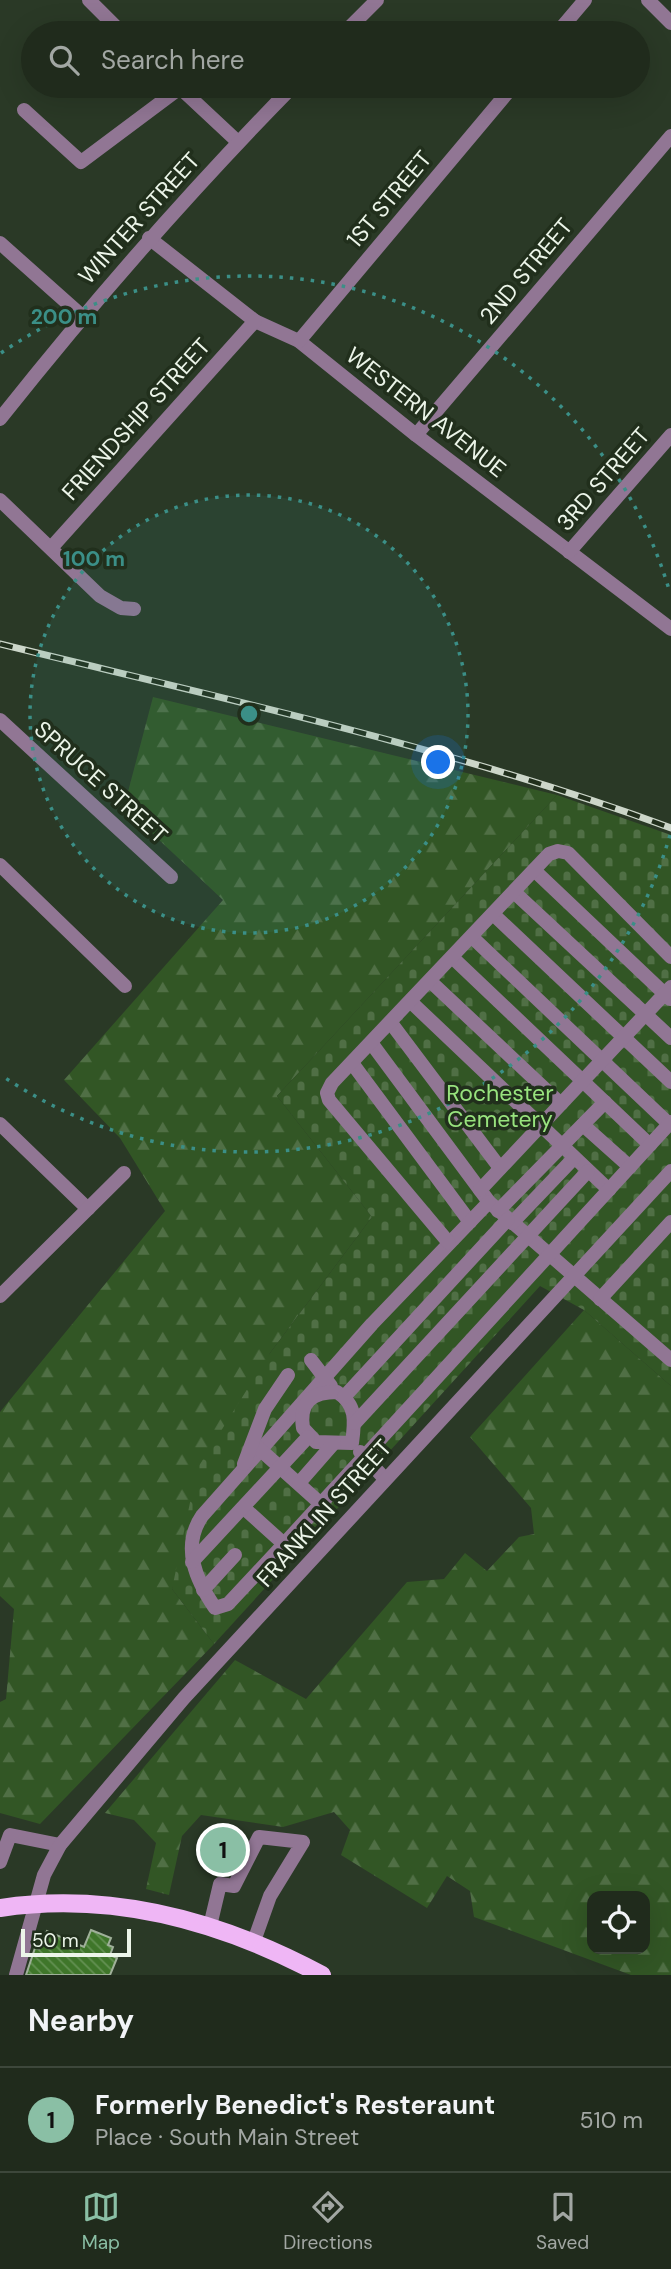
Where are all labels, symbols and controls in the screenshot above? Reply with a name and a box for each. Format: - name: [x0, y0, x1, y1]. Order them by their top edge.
- search box: [21, 21, 650, 98]
- icon: search: [45, 41, 83, 79]
- text: Search here: [101, 43, 244, 77]
- street label: 1ST STREET: [340, 144, 438, 254]
- street label: WINTER STREET: [72, 146, 206, 290]
- street label: 2ND STREET: [473, 212, 579, 330]
- text: 200 m: [31, 303, 97, 331]
- street label: FRIENDSHIP STREET: [55, 331, 217, 506]
- street label: WESTERN AVENUE: [340, 340, 512, 484]
- street label: 3RD STREET: [550, 421, 656, 537]
- text: 100 m: [63, 545, 125, 573]
- centre of rings: [237, 702, 261, 726]
- street label: SPRUCE STREET: [28, 714, 174, 850]
- your location: [421, 745, 455, 779]
- park label: Rochester Cemetery: [446, 1078, 554, 1134]
- street label: FRANKLIN STREET: [250, 1433, 398, 1593]
- pin: 1: [200, 1824, 246, 1876]
- map controls: [587, 1891, 650, 1954]
- button: locate: [587, 1891, 650, 1954]
- scale bar: [21, 1926, 131, 1958]
- text: 50 m: [32, 1928, 79, 1953]
- text: Nearby: [28, 2001, 134, 2040]
- text: Formerly Benedict's Resteraunt: [95, 2088, 495, 2122]
- text: 1: [47, 2105, 55, 2135]
- text: 510 m: [579, 2105, 643, 2135]
- text: Place · South Main Street: [95, 2122, 359, 2152]
- tab: Map: [82, 2188, 120, 2255]
- tab: Directions: [283, 2188, 373, 2255]
- tab: Saved: [536, 2188, 589, 2255]

